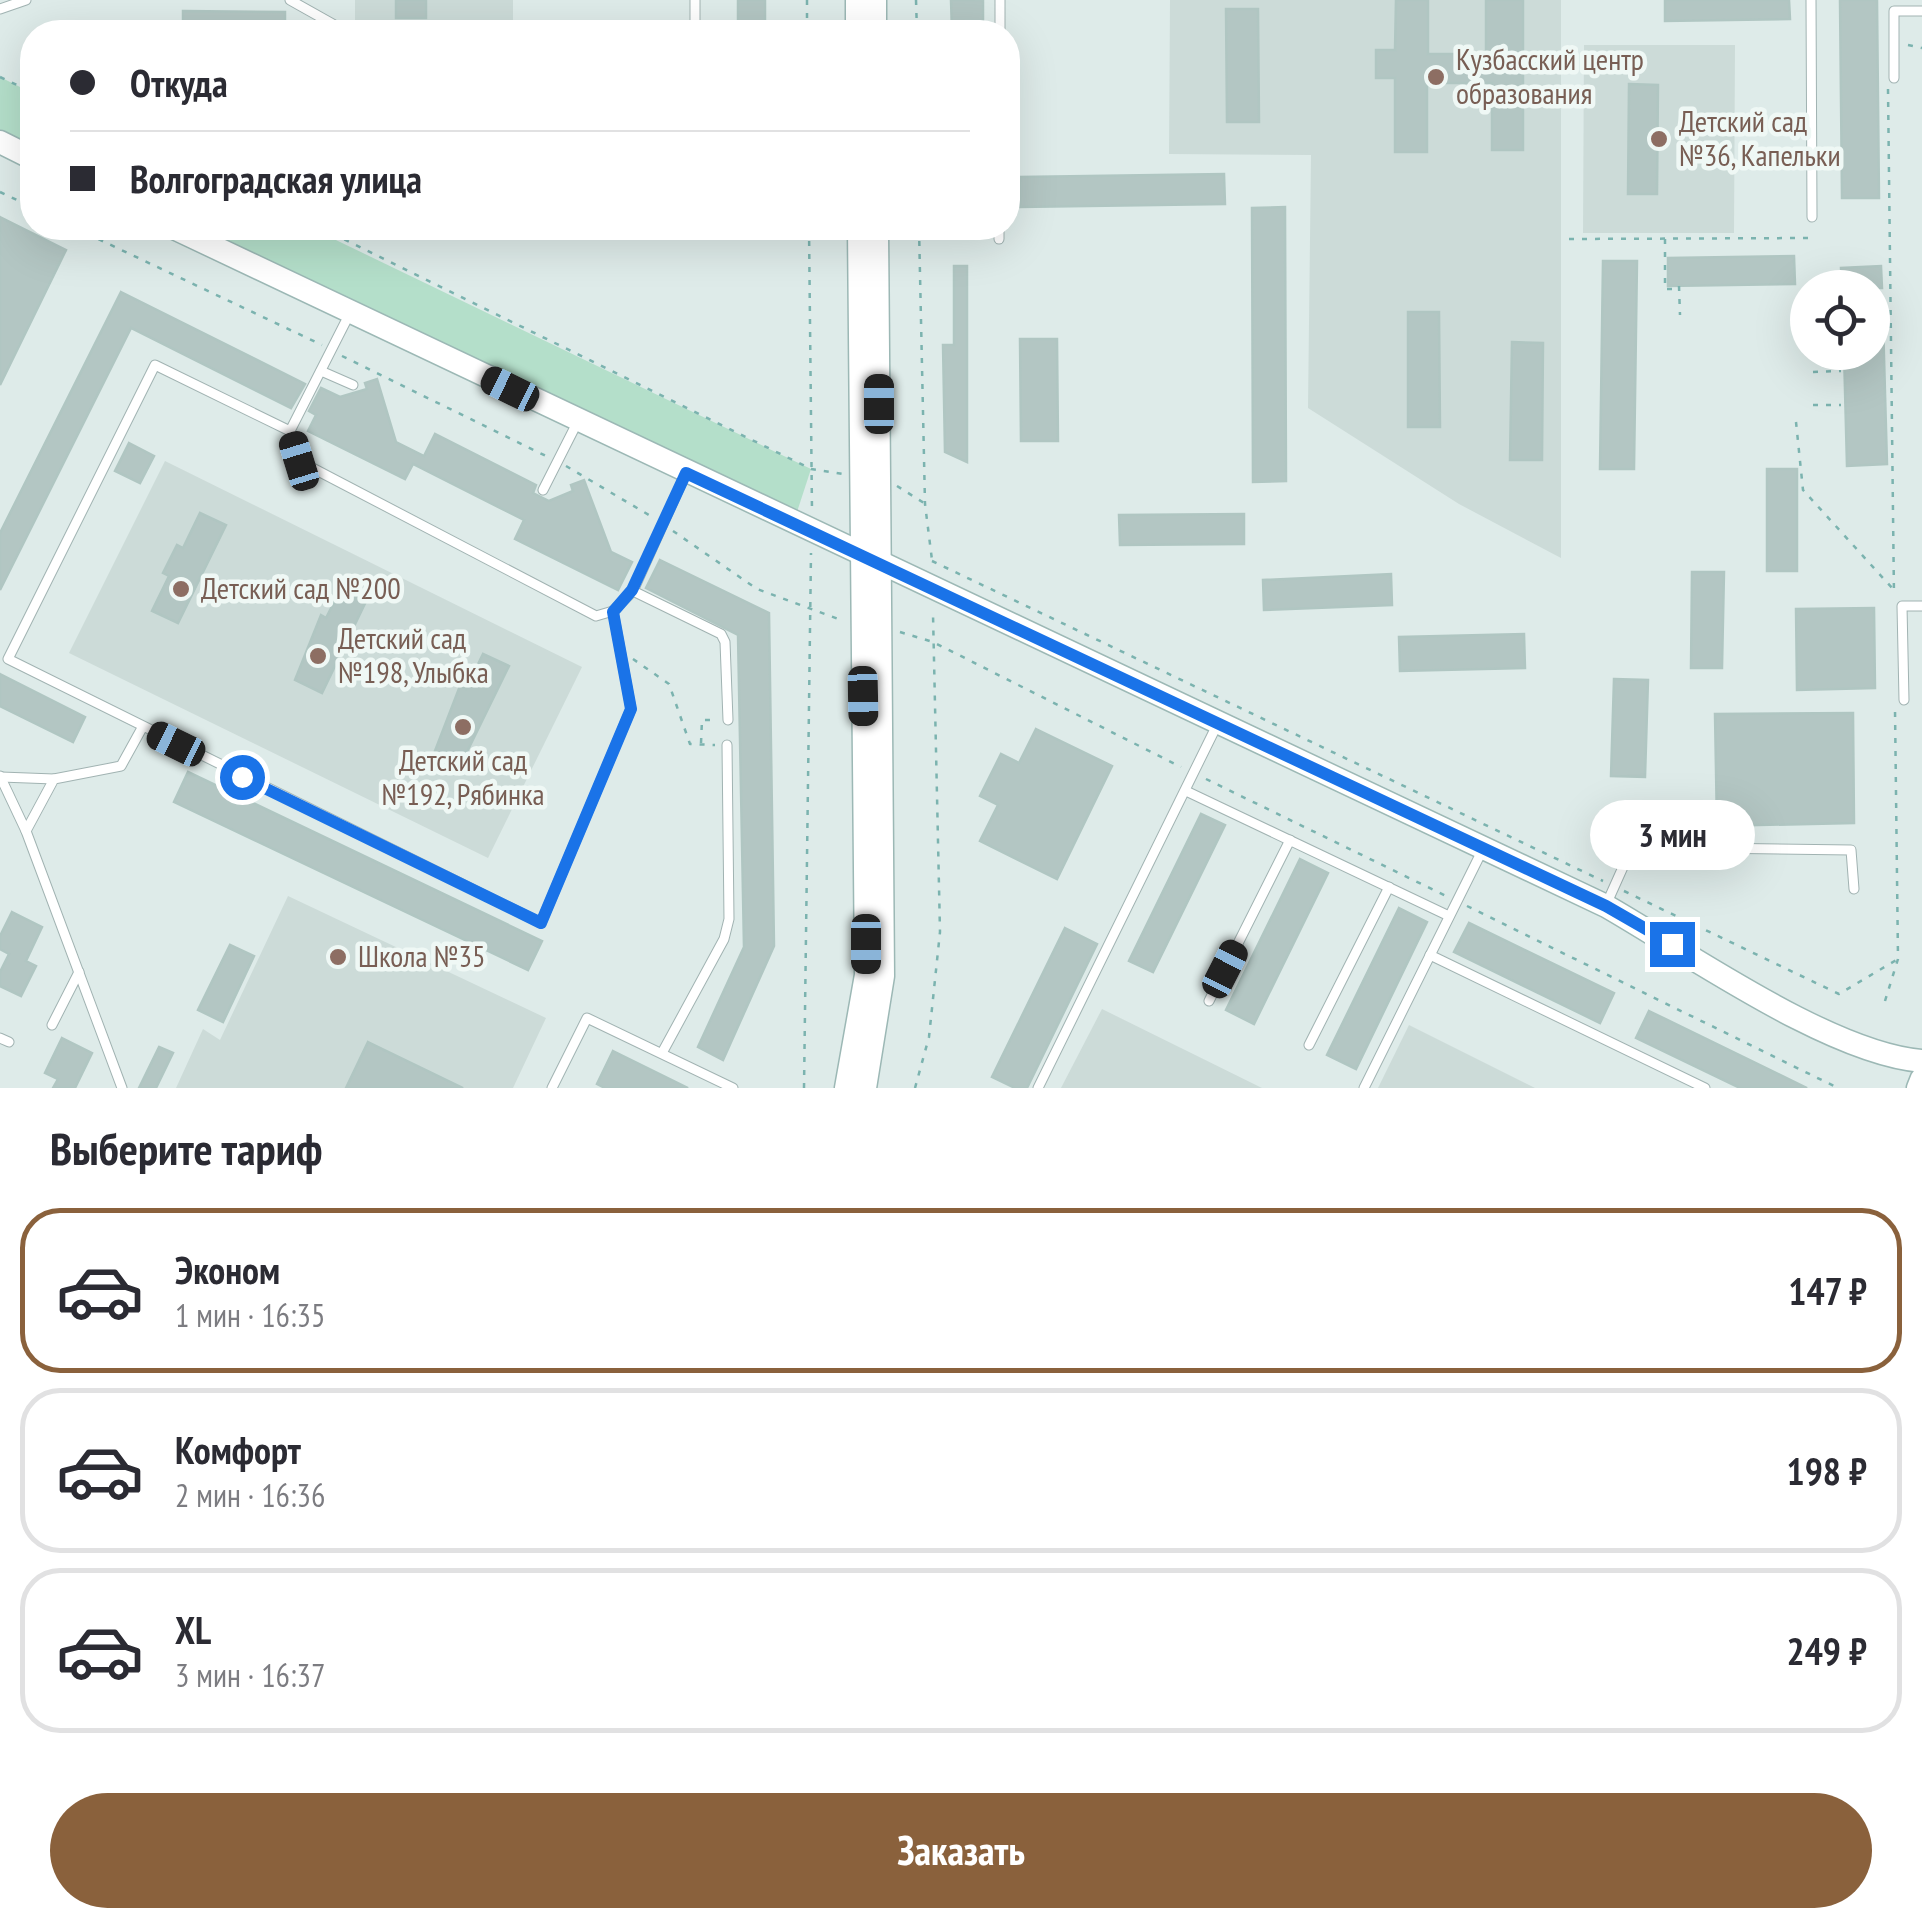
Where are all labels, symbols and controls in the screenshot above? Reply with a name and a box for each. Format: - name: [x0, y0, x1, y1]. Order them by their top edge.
- place label: Кузбасский центр образования: [1456, 39, 1644, 112]
- text: Откуда: [130, 58, 228, 107]
- marker: Кузбасский центр образования: [1425, 66, 1447, 88]
- place label: Детский сад №36, Капельки: [1679, 101, 1841, 174]
- marker: Детский сад №36, Капельки: [1648, 128, 1670, 150]
- text: Волгоградская улица: [130, 154, 422, 203]
- map controls: [1790, 270, 1890, 370]
- button: locate: [1790, 270, 1890, 370]
- car: [476, 362, 544, 416]
- car: [864, 374, 894, 434]
- car: [276, 428, 322, 494]
- place label: Детский сад №200: [201, 568, 401, 607]
- marker: Детский сад №200: [170, 578, 192, 600]
- place label: Детский сад №198, Улыбка: [338, 618, 489, 691]
- marker: Детский сад №198, Улыбка: [307, 645, 329, 667]
- car: [847, 666, 879, 726]
- marker: Детский сад №192, Рябинка: [452, 716, 474, 738]
- car: [142, 717, 210, 771]
- place label: Детский сад №192, Рябинка: [381, 740, 545, 813]
- route start: [220, 755, 265, 800]
- callout: 3 мин: [1590, 799, 1754, 869]
- text: 3 мин: [1638, 814, 1707, 856]
- car: [851, 914, 881, 974]
- route end: [1650, 922, 1695, 967]
- car: [1198, 935, 1252, 1003]
- place label: Школа №35: [358, 936, 486, 975]
- marker: Школа №35: [327, 946, 349, 968]
- text: Выберите тариф: [50, 1119, 322, 1177]
- text: Эконом: [175, 1245, 280, 1294]
- icon: car: [55, 1246, 145, 1336]
- text: 147 ₽: [1788, 1266, 1867, 1315]
- text: 1 мин · 16:35: [175, 1294, 325, 1336]
- text: Комфорт: [175, 1425, 301, 1474]
- icon: car: [55, 1426, 145, 1516]
- text: 198 ₽: [1787, 1446, 1867, 1495]
- text: 2 мин · 16:36: [175, 1474, 325, 1516]
- text: XL: [175, 1605, 211, 1654]
- icon: car: [55, 1606, 145, 1696]
- text: 249 ₽: [1787, 1626, 1867, 1675]
- text: 3 мин · 16:37: [175, 1654, 325, 1696]
- button: Заказать: [50, 1793, 1872, 1908]

